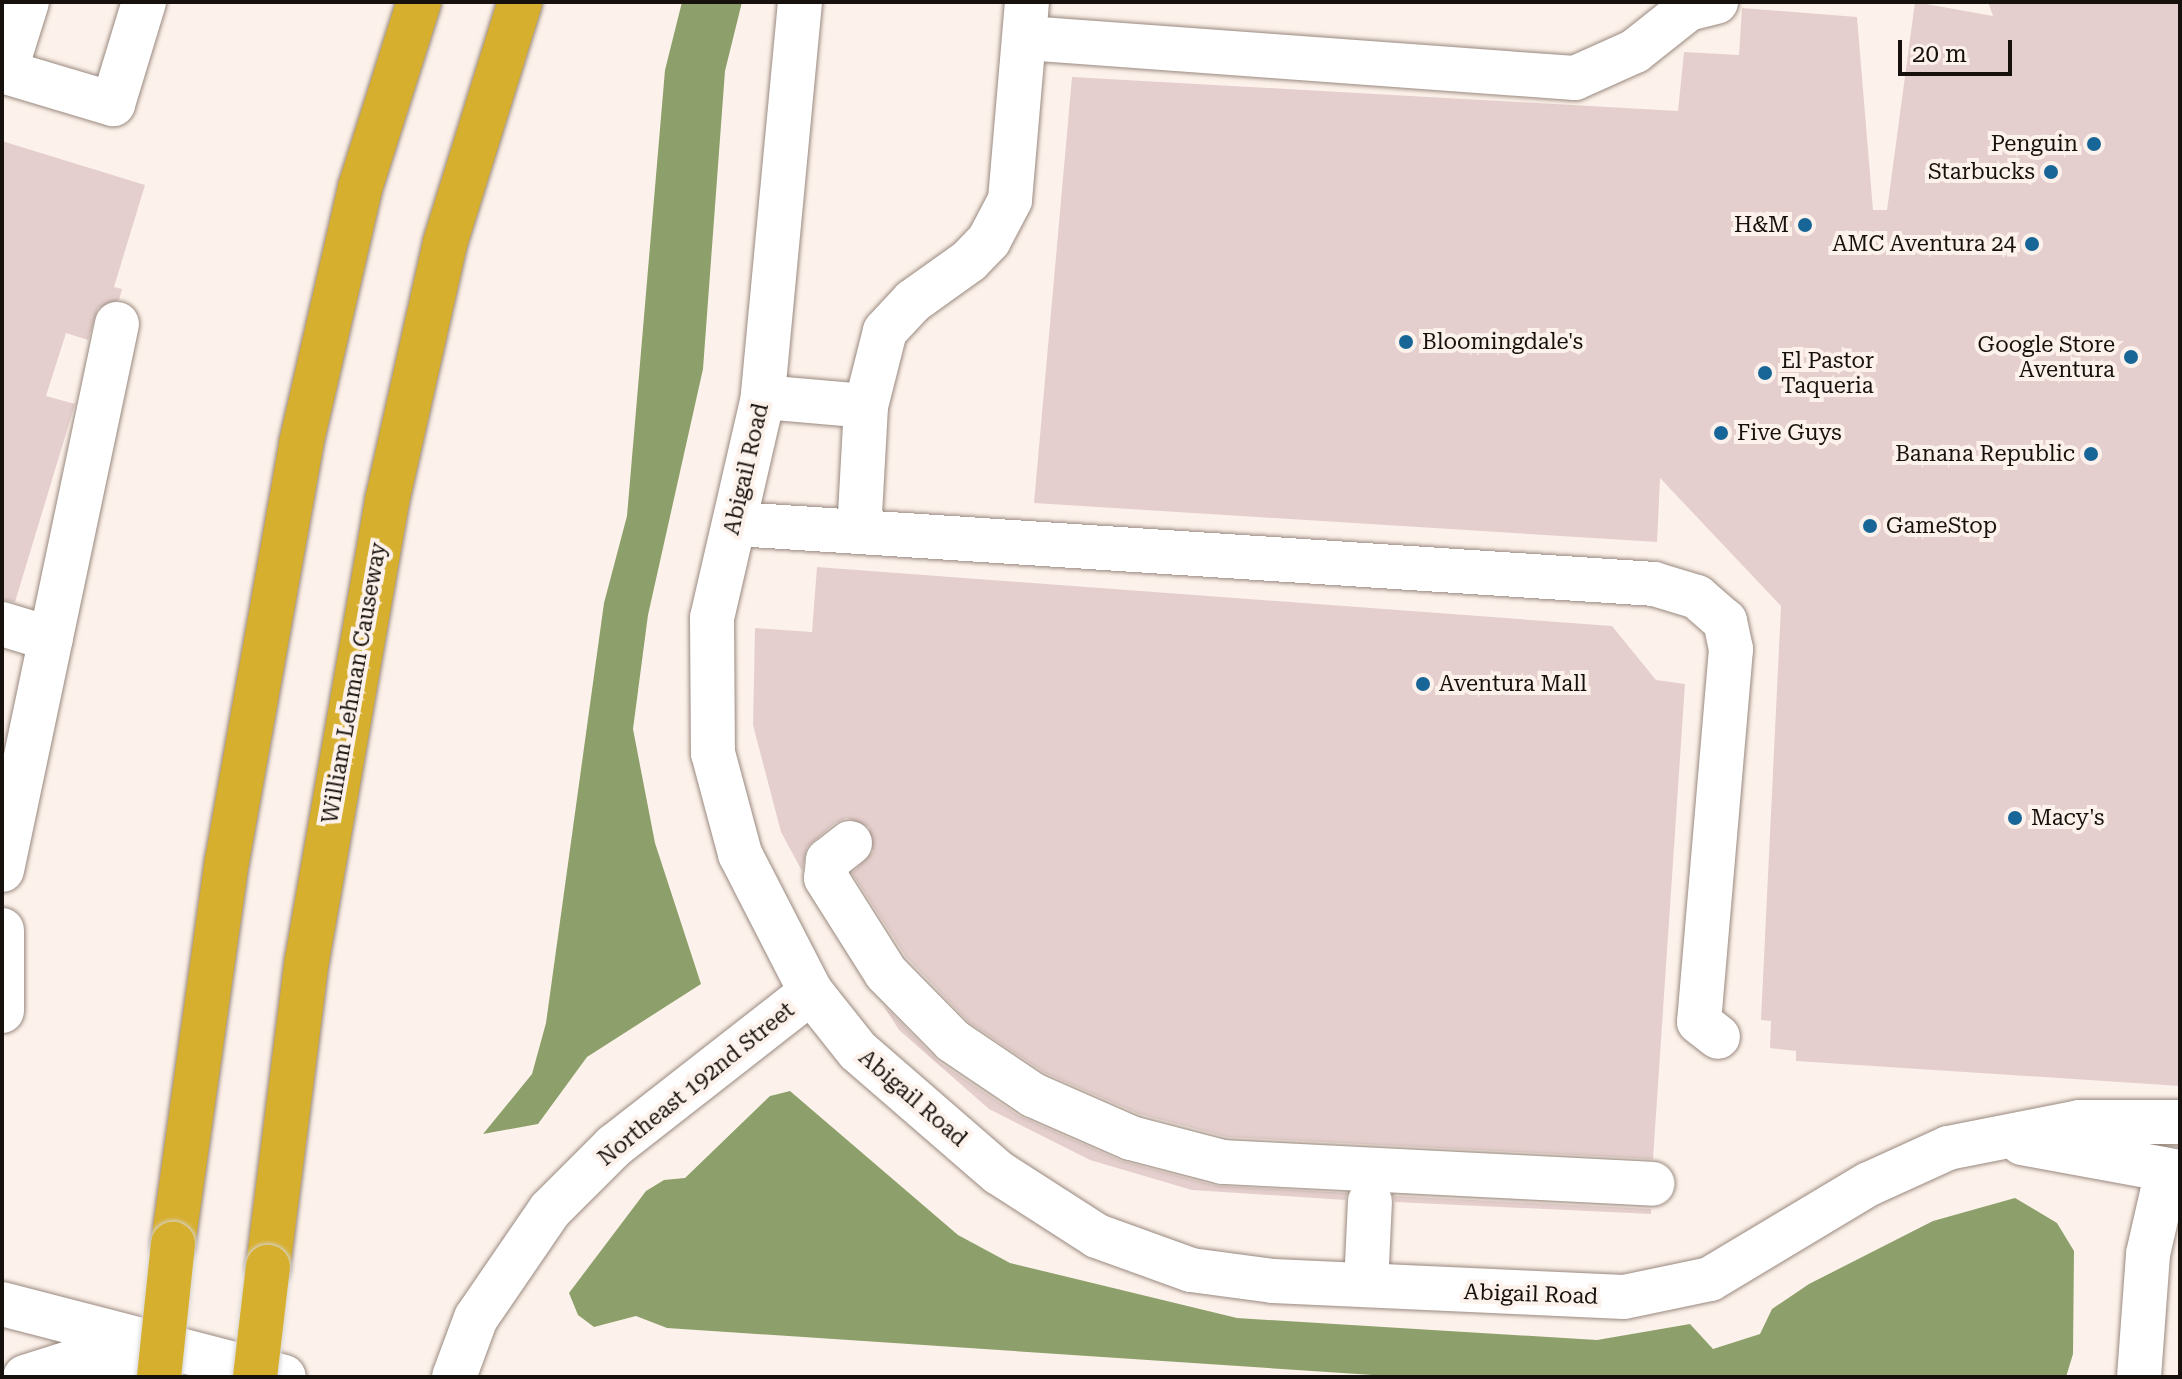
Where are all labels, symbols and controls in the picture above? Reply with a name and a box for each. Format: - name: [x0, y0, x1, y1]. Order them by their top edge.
- scale bar: [1902, 24, 2016, 74]
- text: 20 m: [1912, 40, 1967, 68]
- place label: Penguin: [1991, 131, 2078, 157]
- marker: Penguin: [2085, 135, 2103, 153]
- place label: Starbucks: [1928, 159, 2035, 185]
- marker: Starbucks: [2042, 163, 2060, 181]
- place label: H&M: [1734, 212, 1789, 238]
- marker: H&M: [1796, 216, 1814, 234]
- place label: AMC Aventura 24: [1832, 231, 2016, 257]
- marker: AMC Aventura 24: [2023, 235, 2041, 253]
- place label: Bloomingdale's: [1422, 329, 1583, 355]
- place label: Google Store Aventura: [1978, 331, 2115, 382]
- marker: Bloomingdale's: [1397, 333, 1415, 351]
- place label: El Pastor Taqueria: [1781, 347, 1874, 398]
- marker: Google Store Aventura: [2122, 348, 2140, 366]
- marker: El Pastor Taqueria: [1756, 364, 1774, 382]
- street label: Abigail Road: [718, 401, 774, 537]
- place label: Five Guys: [1737, 420, 1842, 446]
- marker: Five Guys: [1712, 424, 1730, 442]
- place label: Banana Republic: [1895, 441, 2075, 467]
- marker: Banana Republic: [2082, 445, 2100, 463]
- place label: GameStop: [1886, 513, 1997, 539]
- marker: GameStop: [1861, 517, 1879, 535]
- street label: William Lehman Causeway: [316, 540, 392, 826]
- place label: Aventura Mall: [1439, 671, 1587, 697]
- marker: Aventura Mall: [1414, 675, 1432, 693]
- place label: Macy's: [2031, 805, 2104, 831]
- marker: Macy's: [2006, 809, 2024, 827]
- street label: Northeast 192nd Street: [593, 997, 799, 1171]
- street label: Abigail Road: [854, 1044, 972, 1152]
- street label: Abigail Road: [1463, 1278, 1599, 1310]

